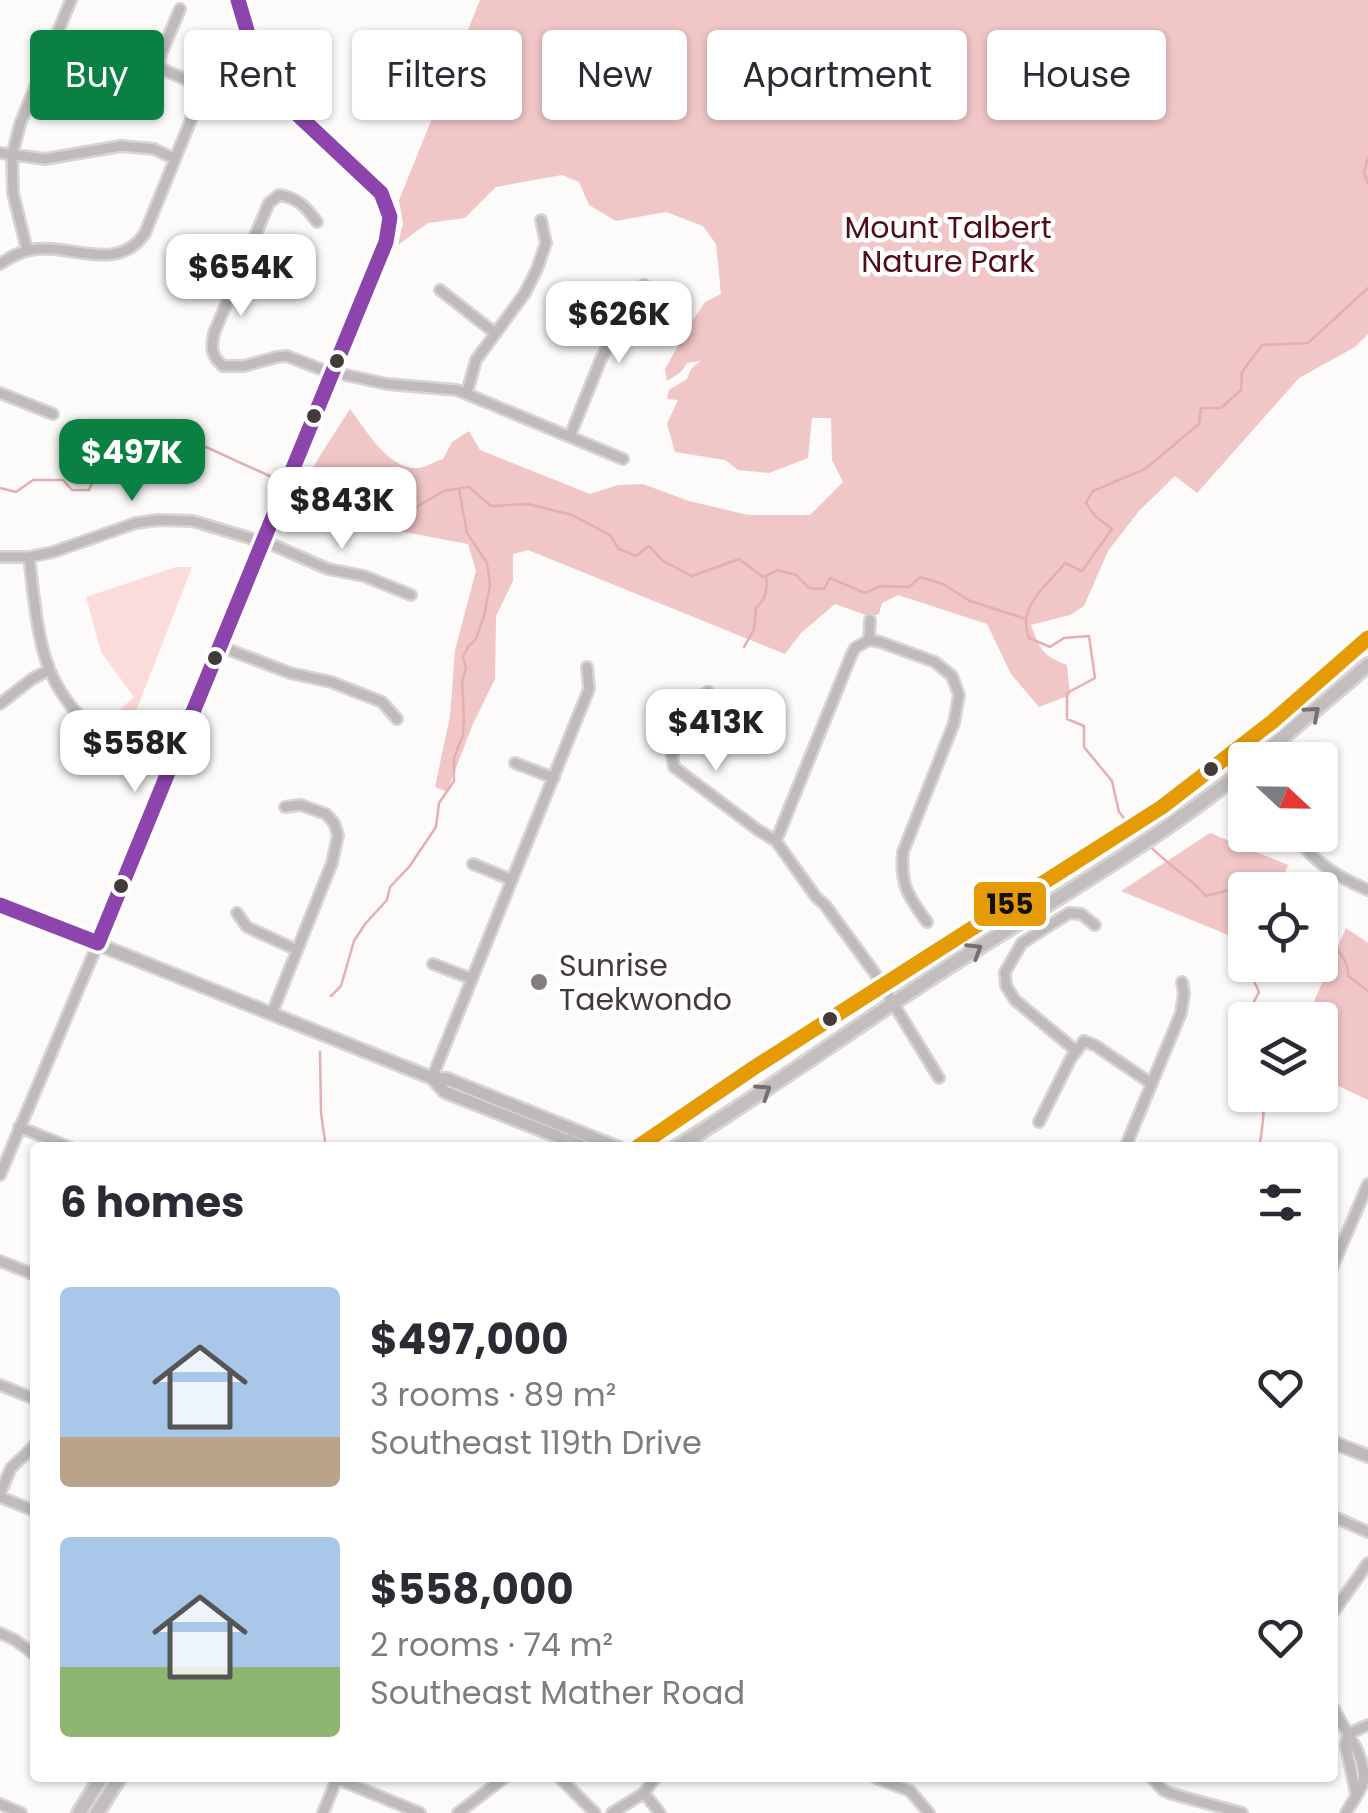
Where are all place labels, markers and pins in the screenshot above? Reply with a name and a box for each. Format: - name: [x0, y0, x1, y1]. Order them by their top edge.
- pin: $654K: [171, 234, 311, 319]
- pin: $626K: [549, 281, 689, 366]
- unlabelled marker: [327, 351, 347, 371]
- unlabelled marker: [304, 406, 324, 426]
- pin: $497K: [62, 419, 202, 504]
- pin: $843K: [272, 467, 412, 552]
- unlabelled marker: [205, 648, 225, 668]
- pin: $413K: [646, 689, 786, 774]
- pin: $558K: [65, 710, 205, 795]
- unlabelled marker: [1201, 759, 1221, 779]
- unlabelled marker: [111, 876, 131, 896]
- place label: Sunrise Taekwondo: [559, 944, 732, 1021]
- marker: Sunrise Taekwondo: [528, 971, 550, 993]
- unlabelled marker: [820, 1009, 840, 1029]

